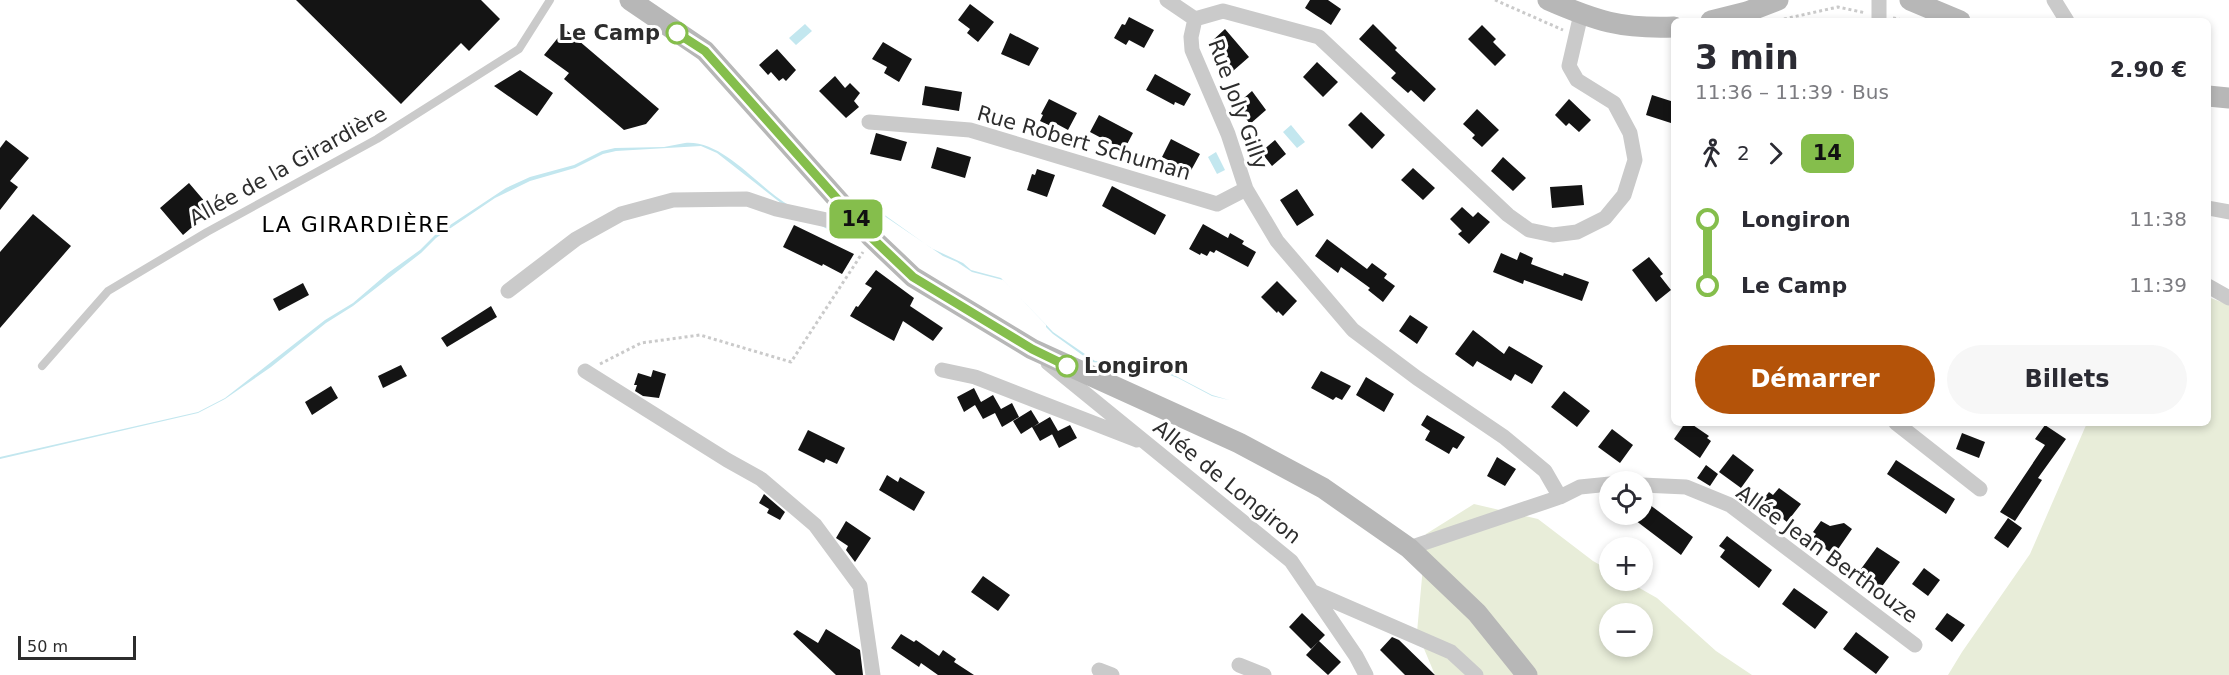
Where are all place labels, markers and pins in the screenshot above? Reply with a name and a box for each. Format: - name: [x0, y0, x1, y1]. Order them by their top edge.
- place label: Le Camp: [559, 21, 660, 45]
- marker: Le Camp: [666, 22, 688, 44]
- place label: Longiron: [1084, 354, 1189, 378]
- marker: Longiron: [1056, 355, 1078, 377]

